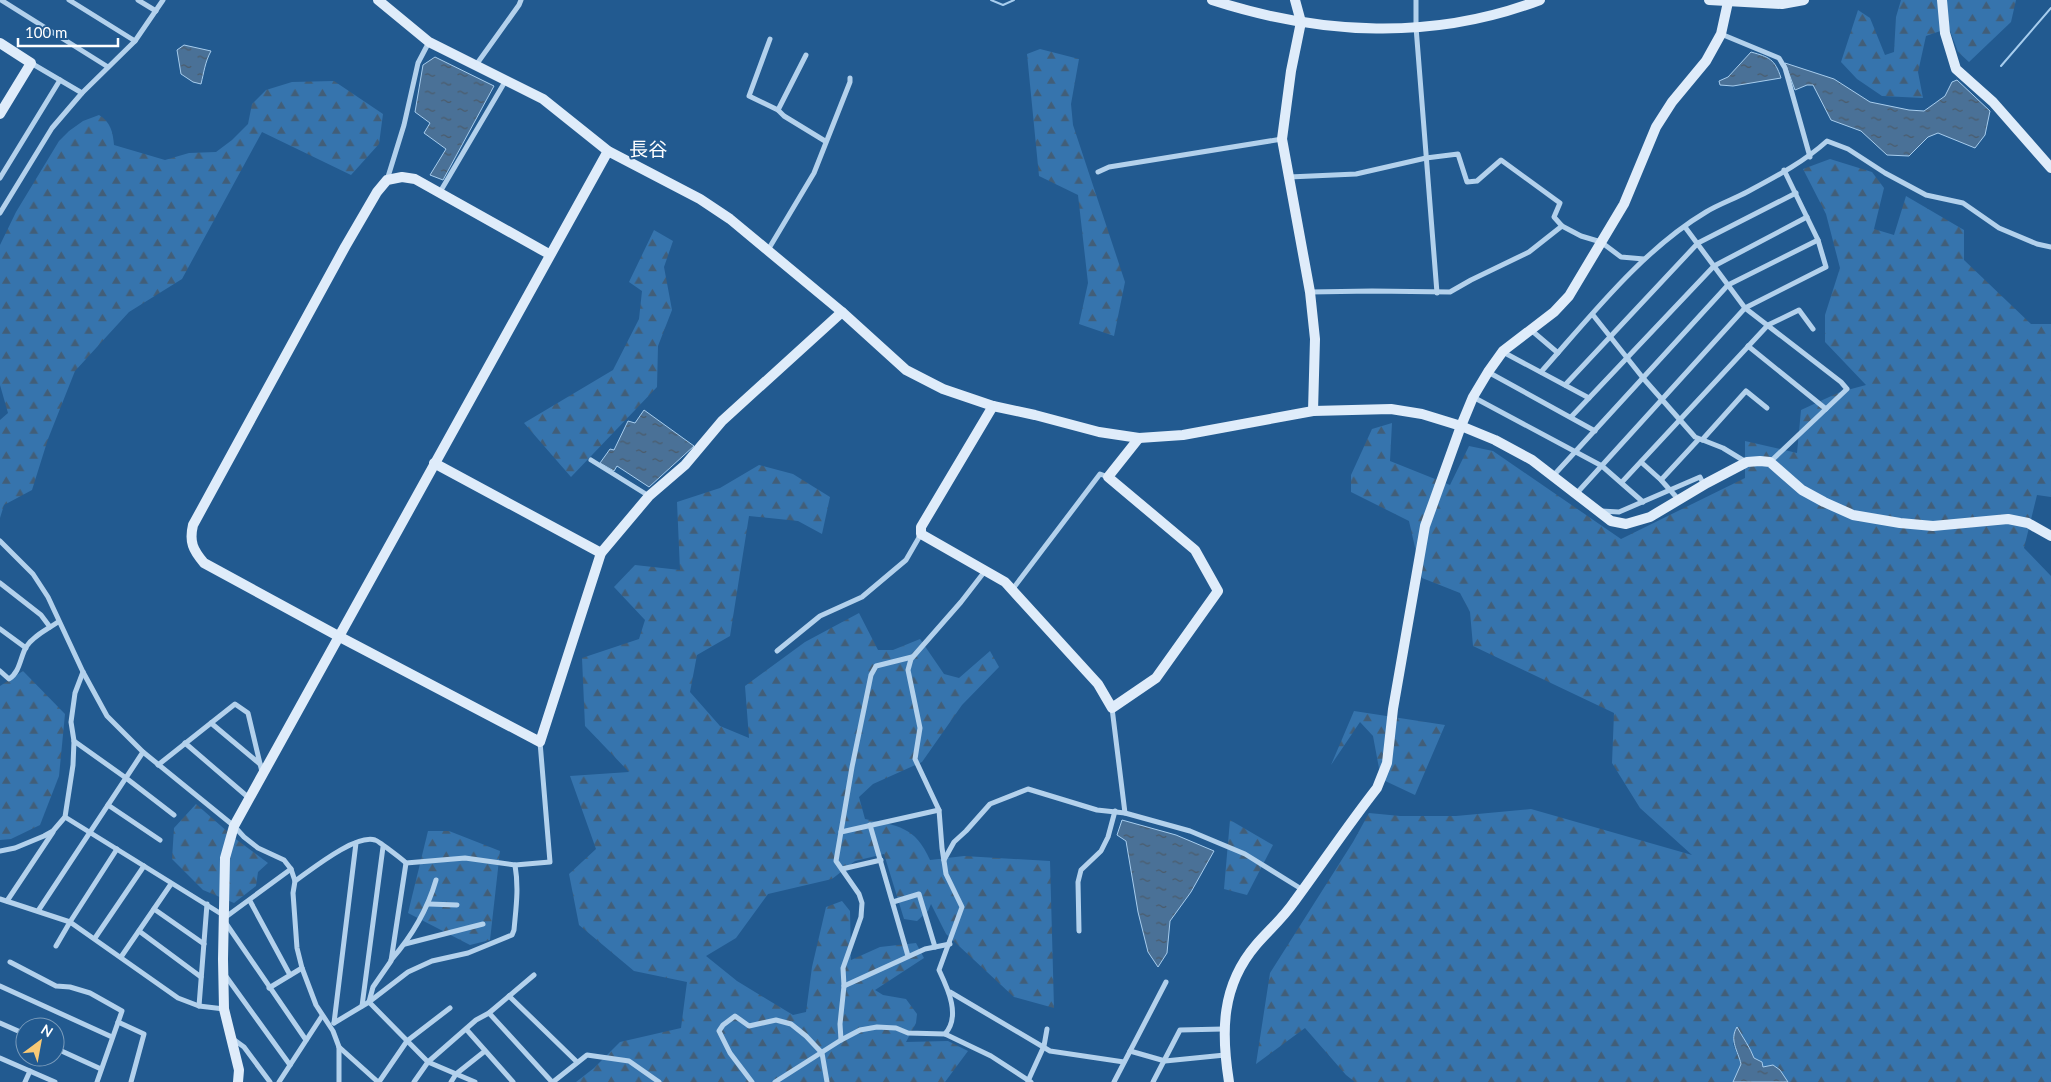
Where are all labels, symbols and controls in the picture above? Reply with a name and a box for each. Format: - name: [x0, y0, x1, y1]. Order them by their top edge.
- scale bar: [18, 15, 118, 47]
- text: 100 m: [25, 23, 67, 41]
- district label: 長谷: [629, 137, 667, 160]
- north arrow: [15, 1017, 65, 1067]
- text: N: [38, 1020, 56, 1041]

